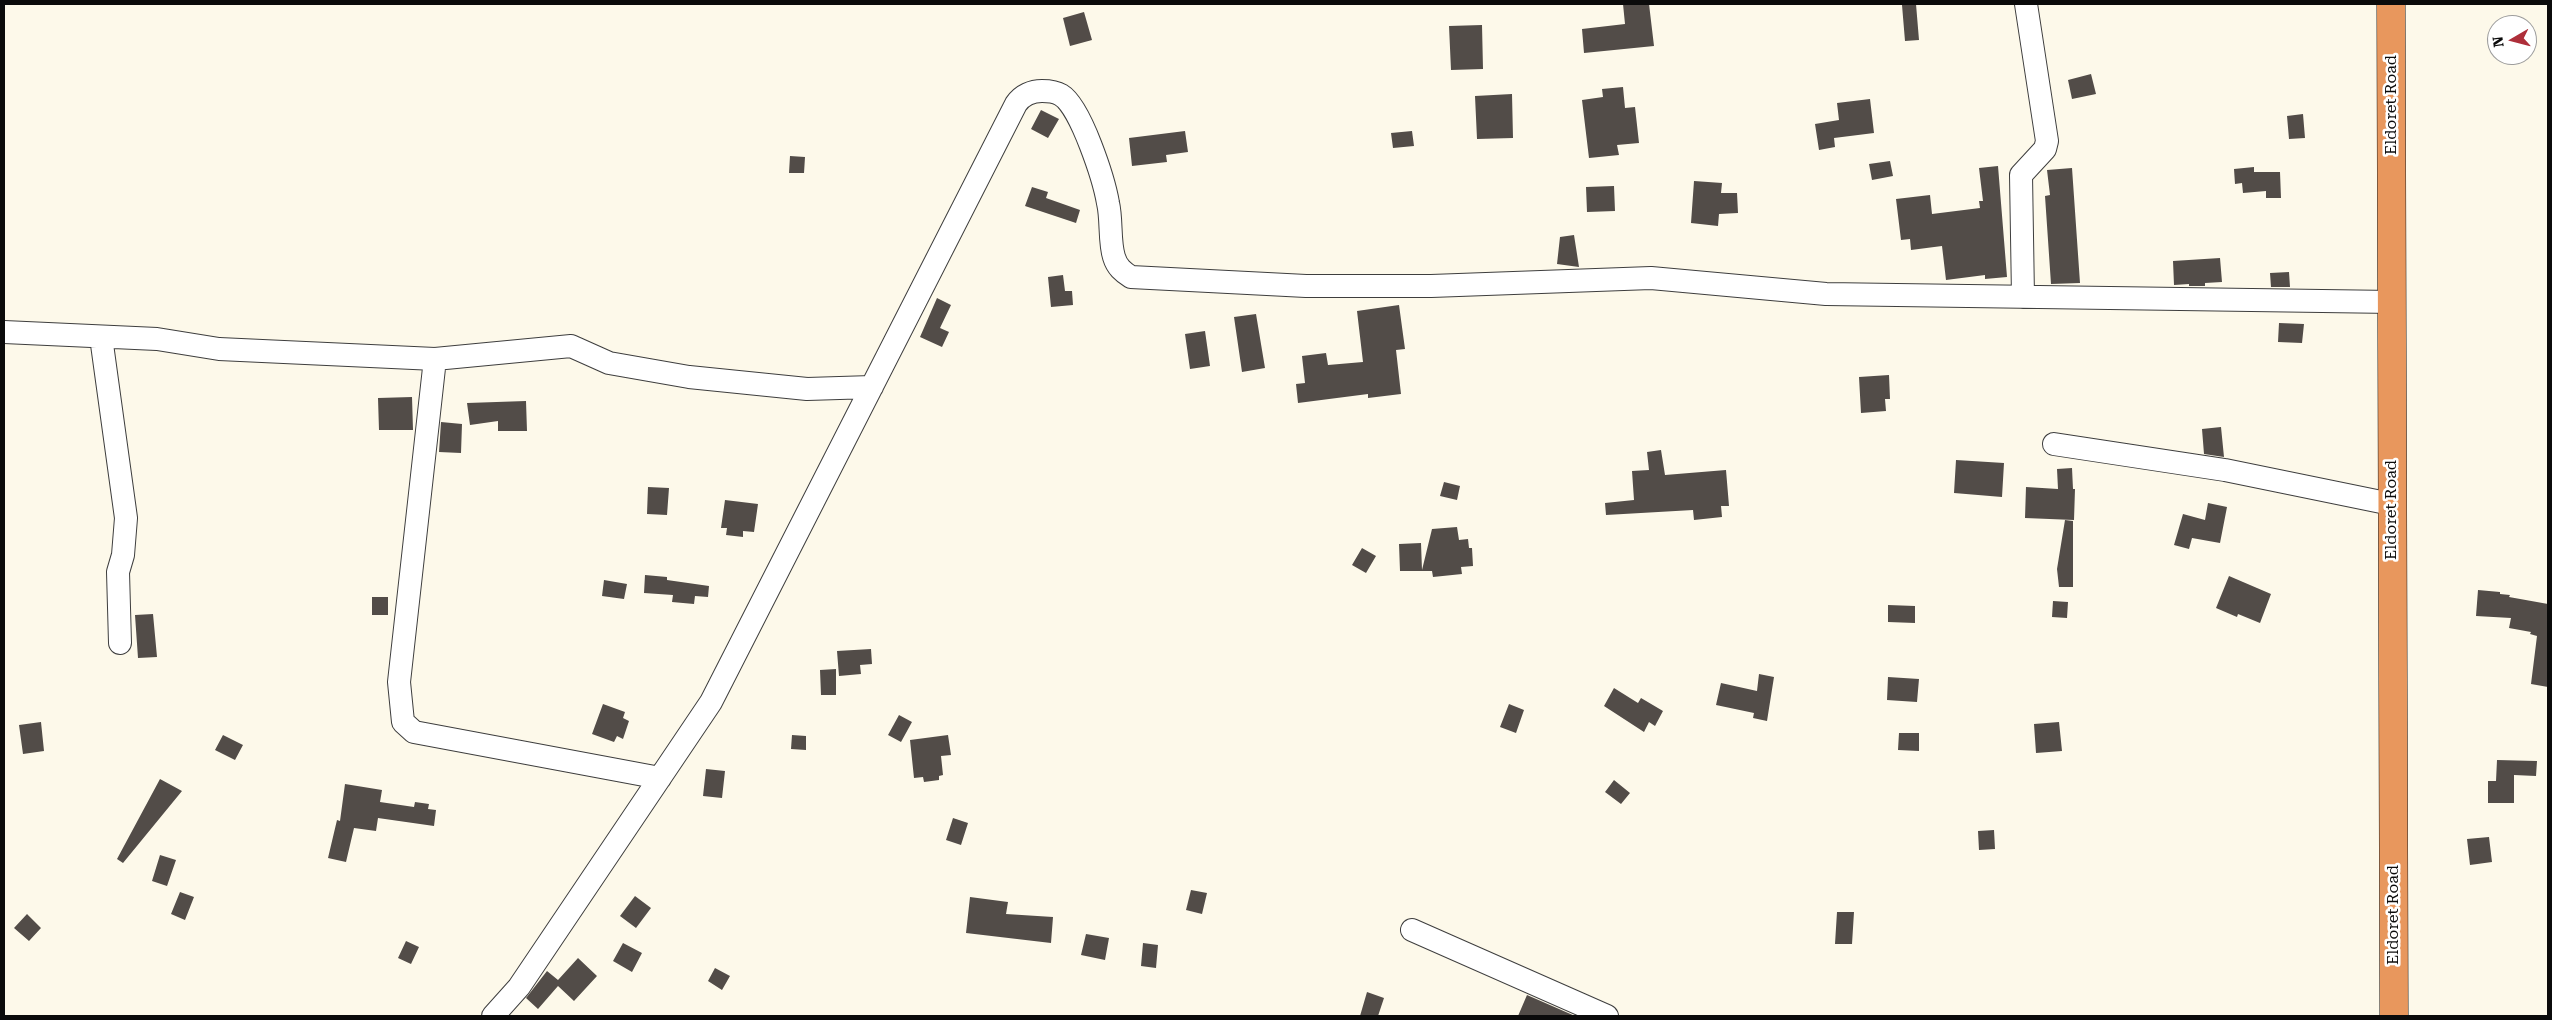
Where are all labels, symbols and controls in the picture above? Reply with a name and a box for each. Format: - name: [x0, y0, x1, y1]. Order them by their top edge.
- north arrow: [2487, 15, 2537, 65]
- text: N: [2489, 35, 2507, 48]
- street label: Eldoret Road: [2381, 55, 2401, 155]
- street label: Eldoret Road: [2381, 460, 2401, 560]
- street label: Eldoret Road: [2383, 865, 2403, 965]

